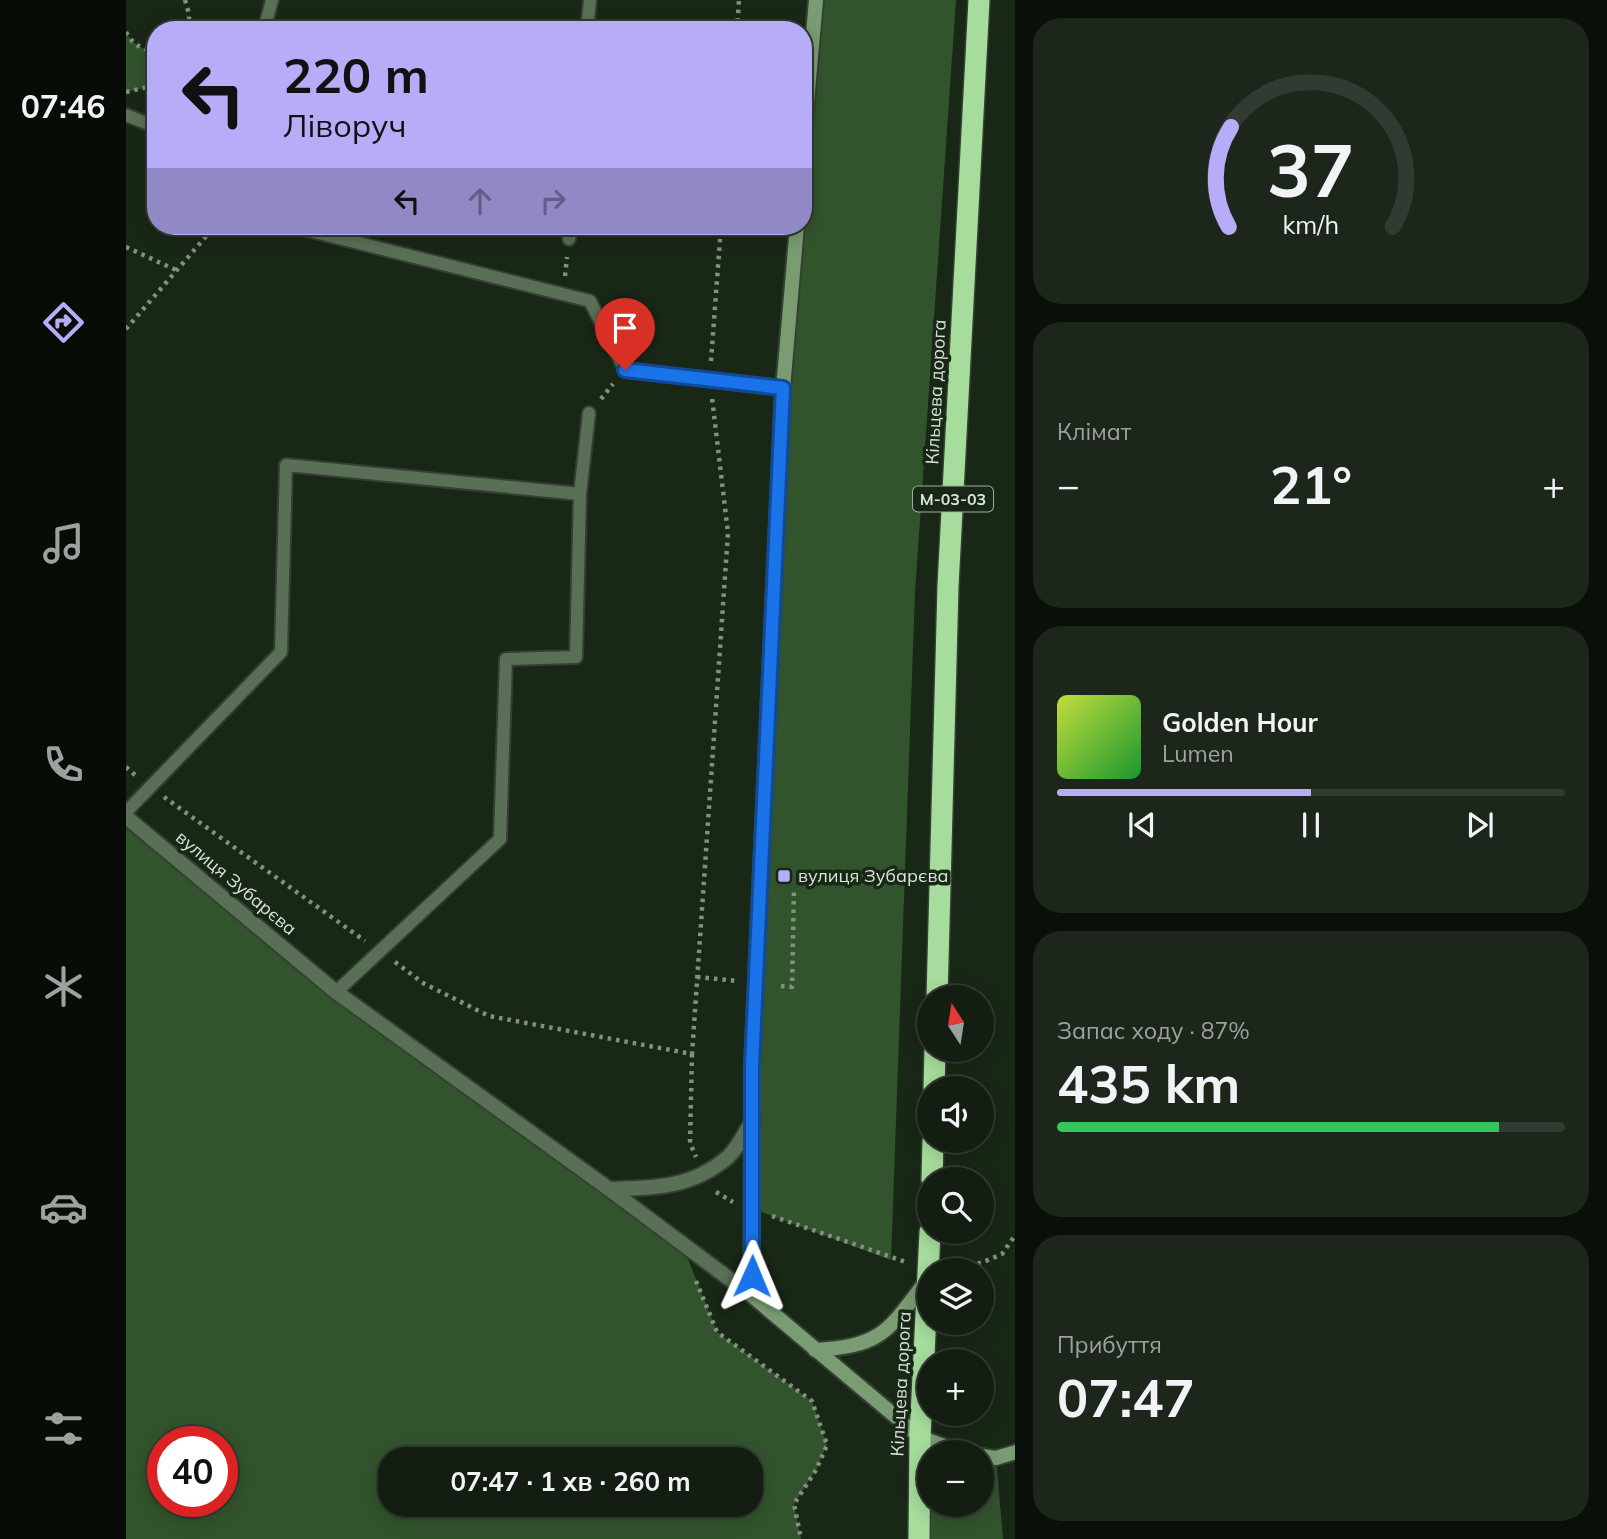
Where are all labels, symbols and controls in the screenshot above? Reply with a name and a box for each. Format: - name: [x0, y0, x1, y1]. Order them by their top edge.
- text: 220 m: [283, 44, 429, 105]
- icon: left: [168, 49, 259, 140]
- text: 07:46: [21, 86, 105, 126]
- text: Ліворуч: [283, 105, 406, 145]
- text: 37: [1267, 124, 1355, 215]
- icon: left: [388, 182, 426, 220]
- icon: ahead: [461, 182, 499, 220]
- icon: right: [534, 182, 572, 220]
- text: km/h: [1283, 209, 1339, 240]
- icon: directions: [39, 298, 88, 347]
- pin: [595, 298, 655, 370]
- icon: arrive: [606, 309, 644, 347]
- street label: Кільцева дорога: [920, 319, 951, 465]
- text: Клімат: [1057, 417, 1131, 446]
- text: 21°: [1270, 452, 1352, 517]
- text: −: [1057, 461, 1080, 509]
- text: +: [1542, 461, 1565, 509]
- road number: М-03-03: [913, 486, 993, 512]
- icon: music: [39, 519, 88, 568]
- text: Golden Hour: [1162, 706, 1318, 739]
- text: Lumen: [1162, 739, 1234, 768]
- icon: phone: [39, 740, 88, 789]
- icon: previous: [1123, 806, 1161, 844]
- icon: pause: [1292, 806, 1330, 844]
- icon: next: [1461, 806, 1499, 844]
- street label: вулиця Зубарєва: [171, 825, 301, 940]
- place label: вулиця Зубарєва: [798, 864, 949, 887]
- marker: вулиця Зубарєва: [776, 868, 792, 884]
- icon: climate: [39, 962, 88, 1011]
- north arrow: [917, 985, 994, 1062]
- map controls: [917, 985, 994, 1517]
- text: Запас ходу · 87%: [1057, 1016, 1250, 1045]
- text: 435 km: [1057, 1051, 1240, 1116]
- button: sound: [917, 1076, 994, 1153]
- button: search: [917, 1167, 994, 1244]
- icon: car: [39, 1183, 88, 1232]
- position arrow: [715, 1239, 789, 1313]
- button: layers: [917, 1258, 994, 1335]
- street label: Кільцева дорога: [885, 1311, 916, 1457]
- text: Прибуття: [1057, 1330, 1162, 1359]
- button: +: [917, 1349, 994, 1426]
- text: 07:47: [1057, 1365, 1195, 1430]
- icon: filters: [39, 1404, 88, 1453]
- speed limit sign: 40: [147, 1426, 238, 1517]
- button: −: [917, 1440, 994, 1517]
- text: 07:47 · 1 хв · 260 m: [450, 1465, 691, 1498]

